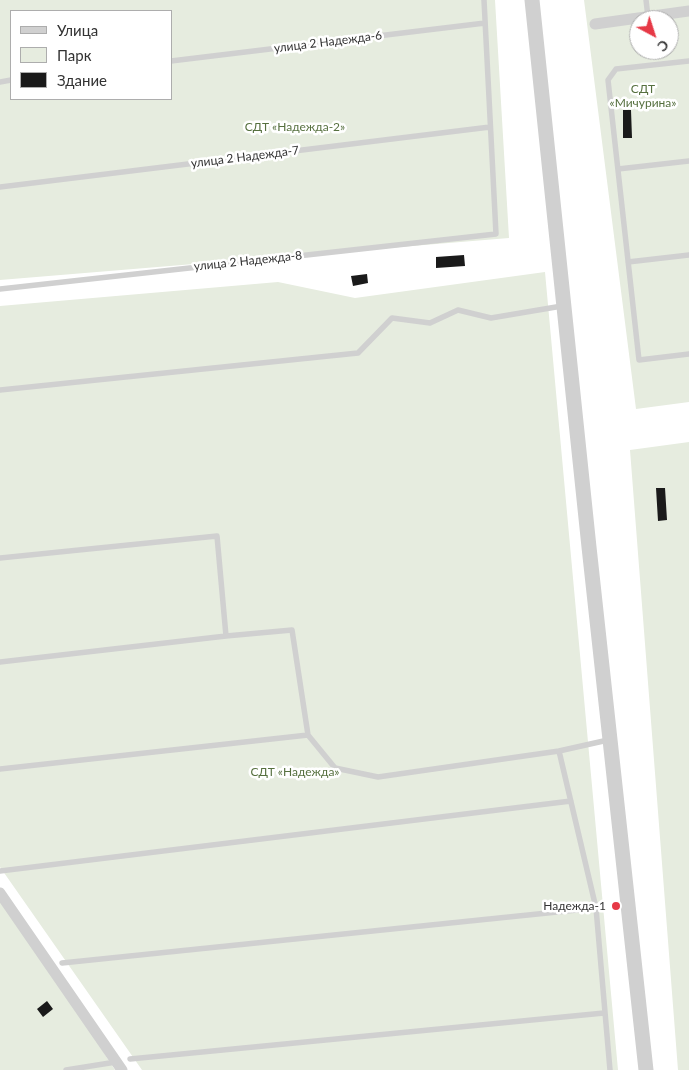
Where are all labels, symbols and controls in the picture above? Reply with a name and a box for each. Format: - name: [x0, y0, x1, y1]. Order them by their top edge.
- legend: [10, 10, 172, 100]
- north arrow: [629, 10, 679, 60]
- text: Улица: [57, 21, 98, 39]
- street label: улица 2 Надежда-6: [273, 28, 383, 56]
- text: С: [654, 37, 672, 56]
- text: Парк: [57, 46, 91, 64]
- text: Здание: [57, 71, 107, 89]
- park label: СДТ «Мичурина»: [610, 82, 676, 110]
- park label: СДТ «Надежда-2»: [245, 120, 345, 134]
- street label: улица 2 Надежда-7: [190, 143, 300, 171]
- street label: улица 2 Надежда-8: [193, 248, 303, 274]
- park label: СДТ «Надежда»: [250, 765, 340, 779]
- place label: Надежда-1: [543, 899, 606, 913]
- marker: Надежда-1: [610, 900, 622, 912]

